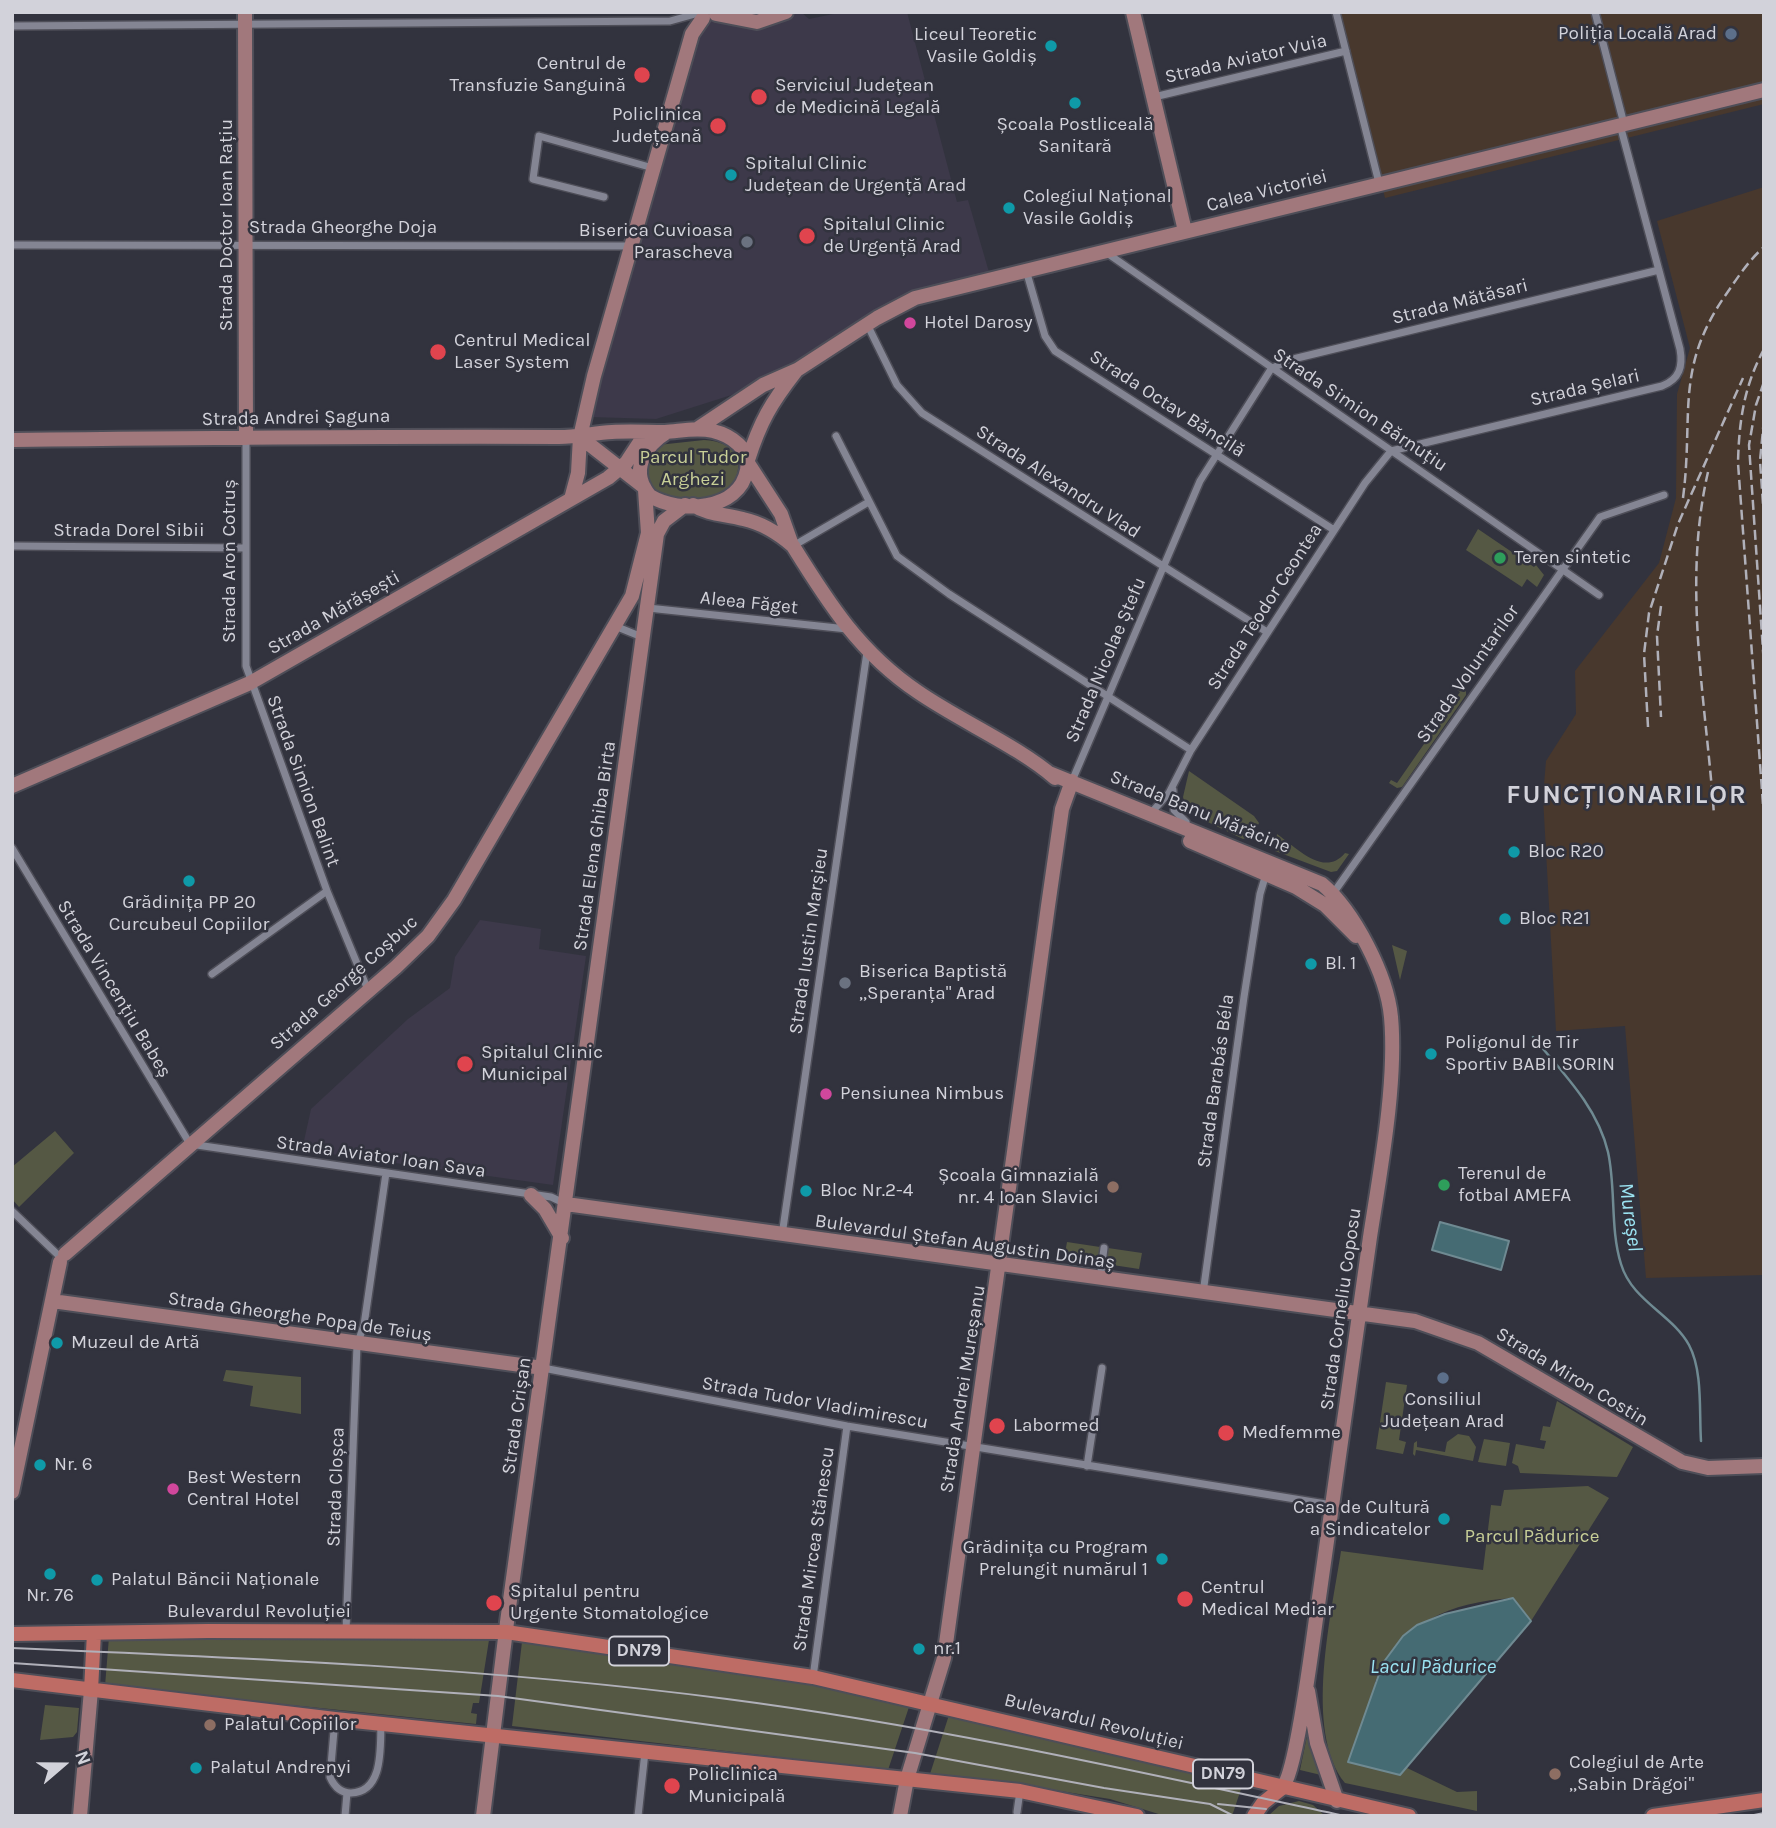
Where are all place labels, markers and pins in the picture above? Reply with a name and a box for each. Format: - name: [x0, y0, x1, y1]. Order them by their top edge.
- place label: Poliția Locală Arad: [1558, 23, 1717, 45]
- place label: Liceul Teoretic Vasile Goldiș: [914, 24, 1037, 68]
- marker: Poliția Locală Arad: [1723, 26, 1739, 42]
- marker: Liceul Teoretic Vasile Goldiș: [1043, 38, 1059, 54]
- place label: Centrul de Transfuzie Sanguină: [449, 53, 626, 97]
- marker: Centrul de Transfuzie Sanguină: [632, 65, 652, 85]
- place label: Serviciul Județean de Medicină Legală: [775, 75, 941, 119]
- marker: Serviciul Județean de Medicină Legală: [749, 87, 769, 107]
- marker: Școala Postliceală Sanitară: [1067, 95, 1083, 111]
- place label: Policlinica Județeană: [612, 104, 702, 148]
- place label: Școala Postliceală Sanitară: [996, 114, 1154, 158]
- marker: Policlinica Județeană: [708, 116, 728, 136]
- place label: Spitalul Clinic Județean de Urgență Arad: [745, 153, 967, 197]
- marker: Spitalul Clinic Județean de Urgență Arad: [723, 167, 739, 183]
- place label: Colegiul Național Vasile Goldiș: [1023, 186, 1172, 230]
- marker: Colegiul Național Vasile Goldiș: [1001, 200, 1017, 216]
- place label: Spitalul Clinic de Urgență Arad: [823, 214, 961, 258]
- place label: Biserica Cuvioasa Parascheva: [579, 220, 733, 264]
- marker: Spitalul Clinic de Urgență Arad: [797, 226, 817, 246]
- marker: Biserica Cuvioasa Parascheva: [739, 234, 755, 250]
- place label: Hotel Darosy: [924, 312, 1033, 334]
- marker: Hotel Darosy: [902, 315, 918, 331]
- place label: Centrul Medical Laser System: [454, 330, 591, 374]
- marker: Centrul Medical Laser System: [428, 342, 448, 362]
- place label: Teren sintetic: [1514, 547, 1631, 569]
- marker: Teren sintetic: [1492, 550, 1508, 566]
- place label: Bloc R20: [1528, 841, 1604, 863]
- marker: Bloc R20: [1506, 844, 1522, 860]
- marker: Grădinița PP 20 Curcubeul Copiilor: [181, 873, 197, 889]
- place label: Grădinița PP 20 Curcubeul Copiilor: [109, 892, 269, 936]
- place label: Bloc R21: [1519, 908, 1590, 930]
- marker: Bloc R21: [1497, 911, 1513, 927]
- place label: Bl. 1: [1325, 953, 1356, 975]
- marker: Bl. 1: [1303, 956, 1319, 972]
- place label: Biserica Baptistă ,,Speranța" Arad: [859, 961, 1007, 1005]
- marker: Biserica Baptistă ,,Speranța" Arad: [837, 975, 853, 991]
- place label: Poligonul de Tir Sportiv BABII SORIN: [1445, 1032, 1615, 1076]
- place label: Spitalul Clinic Municipal: [481, 1042, 603, 1086]
- marker: Poligonul de Tir Sportiv BABII SORIN: [1423, 1046, 1439, 1062]
- marker: Spitalul Clinic Municipal: [455, 1054, 475, 1074]
- place label: Pensiunea Nimbus: [840, 1083, 1004, 1105]
- marker: Pensiunea Nimbus: [818, 1086, 834, 1102]
- place label: Terenul de fotbal AMEFA: [1458, 1163, 1571, 1207]
- place label: Școala Gimnazială nr. 4 Ioan Slavici: [938, 1165, 1099, 1209]
- marker: Terenul de fotbal AMEFA: [1436, 1177, 1452, 1193]
- marker: Școala Gimnazială nr. 4 Ioan Slavici: [1105, 1179, 1121, 1195]
- place label: Bloc Nr.2-4: [820, 1180, 913, 1202]
- marker: Bloc Nr.2-4: [798, 1183, 814, 1199]
- place label: Muzeul de Artă: [71, 1332, 200, 1354]
- marker: Muzeul de Artă: [49, 1335, 65, 1351]
- marker: Consiliul Județean Arad: [1435, 1370, 1451, 1386]
- place label: Consiliul Județean Arad: [1381, 1389, 1505, 1433]
- place label: Labormed: [1013, 1415, 1100, 1437]
- marker: Labormed: [987, 1416, 1007, 1436]
- place label: Medfemme: [1242, 1422, 1341, 1444]
- marker: Medfemme: [1216, 1423, 1236, 1443]
- place label: Nr. 6: [54, 1454, 93, 1476]
- marker: Nr. 6: [32, 1457, 48, 1473]
- place label: Best Western Central Hotel: [187, 1467, 302, 1511]
- marker: Best Western Central Hotel: [165, 1481, 181, 1497]
- place label: Casa de Cultură a Sindicatelor: [1293, 1497, 1430, 1541]
- marker: Casa de Cultură a Sindicatelor: [1436, 1511, 1452, 1527]
- place label: Grădinița cu Program Prelungit numărul 1: [963, 1537, 1148, 1581]
- marker: Grădinița cu Program Prelungit numărul 1: [1154, 1551, 1170, 1567]
- marker: Nr. 76: [42, 1566, 58, 1582]
- place label: Palatul Băncii Naționale: [111, 1569, 319, 1591]
- marker: Palatul Băncii Naționale: [89, 1572, 105, 1588]
- place label: Centrul Medical Mediar: [1201, 1577, 1334, 1621]
- place label: Spitalul pentru Urgente Stomatologice: [510, 1581, 709, 1625]
- place label: Nr. 76: [26, 1585, 74, 1607]
- marker: Centrul Medical Mediar: [1175, 1589, 1195, 1609]
- marker: Spitalul pentru Urgente Stomatologice: [484, 1593, 504, 1613]
- place label: nr.1: [933, 1638, 961, 1660]
- marker: nr.1: [911, 1641, 927, 1657]
- place label: Palatul Copiilor: [224, 1714, 356, 1736]
- marker: Palatul Copiilor: [202, 1717, 218, 1733]
- place label: Colegiul de Arte ,,Sabin Drăgoi": [1569, 1752, 1704, 1796]
- place label: Palatul Andrenyi: [210, 1757, 351, 1779]
- marker: Palatul Andrenyi: [188, 1760, 204, 1776]
- place label: Policlinica Municipală: [688, 1764, 786, 1808]
- marker: Colegiul de Arte ,,Sabin Drăgoi": [1547, 1766, 1563, 1782]
- marker: Policlinica Municipală: [662, 1776, 682, 1796]

